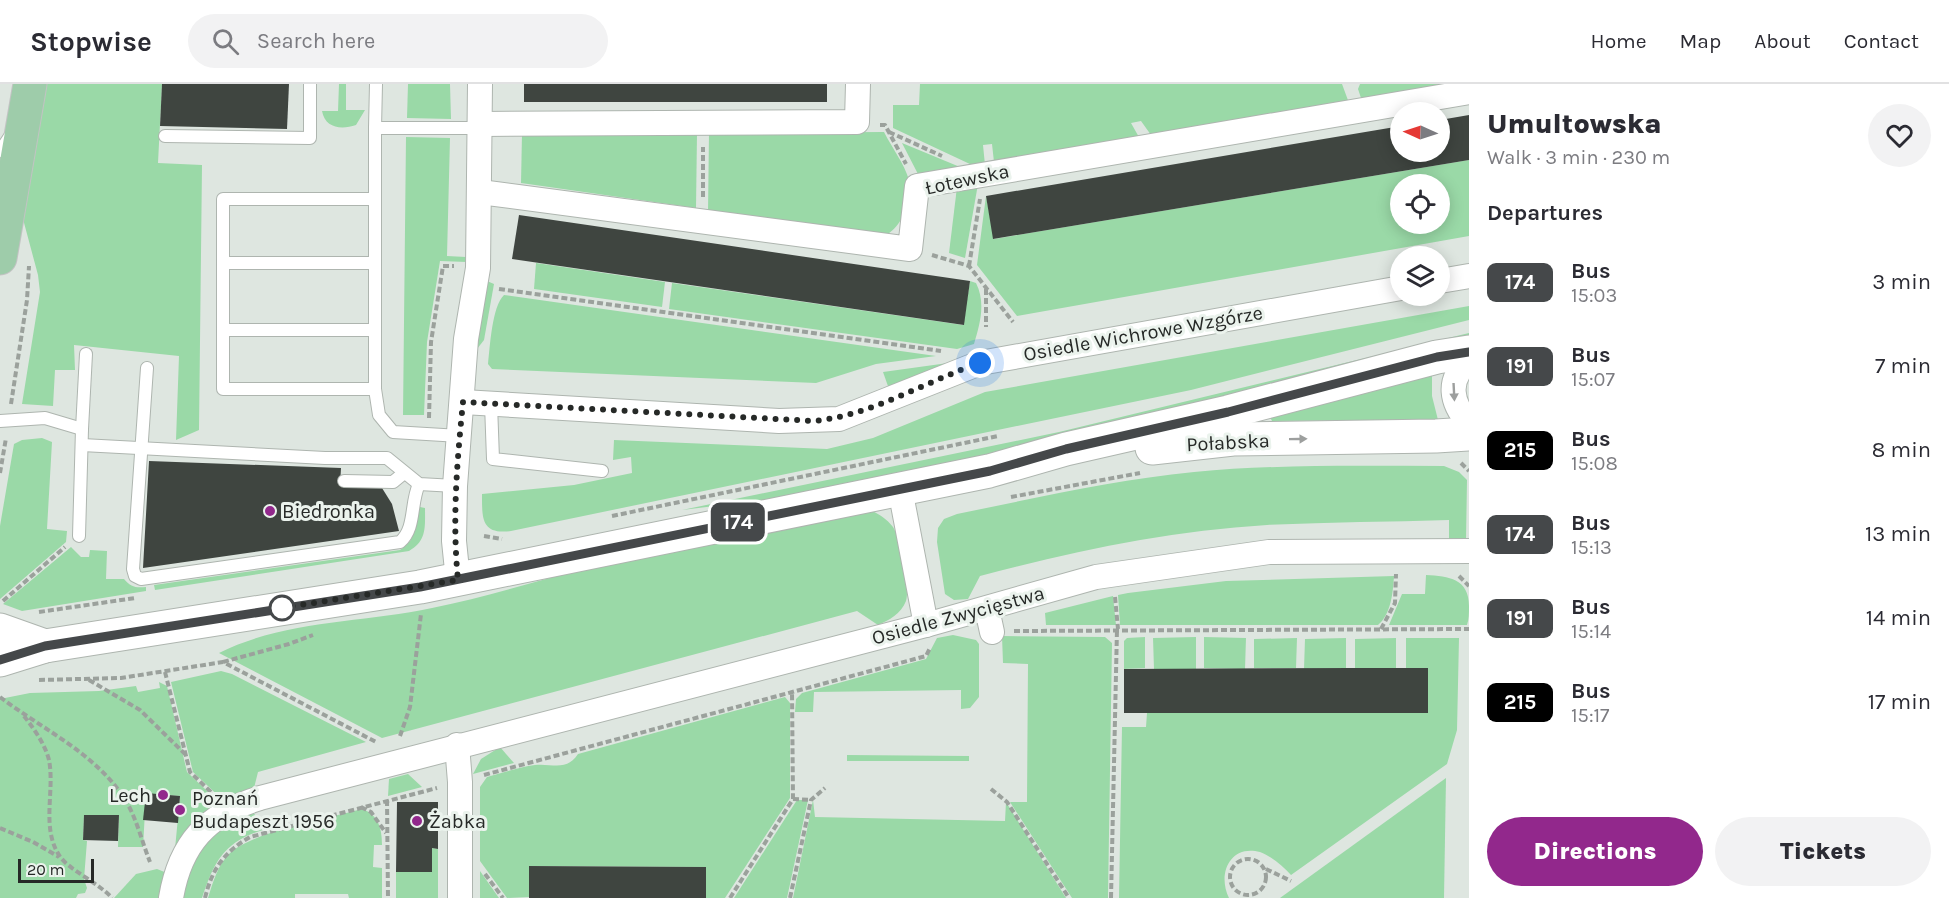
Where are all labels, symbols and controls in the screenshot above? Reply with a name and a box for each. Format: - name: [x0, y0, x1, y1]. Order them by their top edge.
- search box: [188, 14, 608, 68]
- text: Stopwise: [30, 25, 152, 58]
- icon: search: [209, 25, 242, 58]
- text: Search here: [257, 28, 375, 54]
- text: Home: [1591, 29, 1647, 53]
- text: Map: [1680, 29, 1721, 53]
- text: About: [1754, 29, 1811, 53]
- text: Contact: [1844, 29, 1919, 53]
- north arrow: [1390, 102, 1450, 162]
- map controls: [1390, 102, 1450, 306]
- button: heart: [1868, 104, 1931, 167]
- text: Umultowska: [1487, 107, 1662, 140]
- text: Walk · 3 min · 230 m: [1487, 146, 1670, 169]
- street label: Łotewska: [923, 159, 1011, 200]
- button: locate: [1390, 174, 1450, 234]
- text: Departures: [1487, 200, 1603, 226]
- button: layers: [1390, 246, 1450, 306]
- text: Bus: [1571, 258, 1611, 284]
- text: 3 min: [1872, 269, 1931, 295]
- text: 174: [1505, 270, 1535, 294]
- text: 15:03: [1571, 284, 1617, 307]
- street label: Osiedle Wichrowe Wzgórze: [1022, 301, 1265, 366]
- text: Bus: [1571, 342, 1611, 368]
- your location: [965, 348, 995, 378]
- text: 7 min: [1875, 353, 1931, 379]
- text: 191: [1506, 354, 1534, 378]
- text: 15:07: [1571, 368, 1615, 391]
- one-way arrow: [1450, 382, 1459, 401]
- text: Bus: [1571, 426, 1611, 452]
- street label: Połabska: [1186, 429, 1270, 456]
- one-way arrow: [1288, 434, 1307, 443]
- text: 8 min: [1872, 437, 1931, 463]
- text: 215: [1504, 438, 1536, 462]
- text: 15:08: [1571, 452, 1618, 475]
- place label: Biedronka: [282, 500, 375, 523]
- line badge: 174: [704, 502, 772, 542]
- marker: Biedronka: [263, 504, 277, 518]
- text: 174: [723, 510, 753, 534]
- text: Bus: [1571, 510, 1611, 536]
- text: 13 min: [1865, 521, 1931, 547]
- text: 174: [1505, 522, 1535, 546]
- text: 15:13: [1571, 536, 1612, 559]
- street label: Osiedle Zwycięstwa: [869, 581, 1047, 650]
- text: Bus: [1571, 594, 1611, 620]
- unlabelled marker: [269, 595, 295, 621]
- text: 14 min: [1866, 605, 1931, 631]
- text: 191: [1506, 606, 1534, 630]
- text: 15:14: [1571, 620, 1611, 643]
- text: Bus: [1571, 678, 1611, 704]
- text: 17 min: [1868, 689, 1931, 715]
- text: 215: [1504, 690, 1536, 714]
- text: 15:17: [1571, 704, 1610, 727]
- place label: Lech: [109, 784, 151, 807]
- place label: Poznań Budapeszt 1956: [192, 787, 335, 833]
- marker: Lech: [156, 788, 170, 802]
- marker: Poznań Budapeszt 1956: [173, 803, 187, 817]
- place label: Żabka: [429, 810, 486, 833]
- marker: Żabka: [410, 814, 424, 828]
- button: Directions: [1487, 817, 1703, 886]
- button: Tickets: [1715, 817, 1931, 886]
- scale bar: [18, 856, 94, 884]
- text: 20 m: [27, 860, 65, 879]

